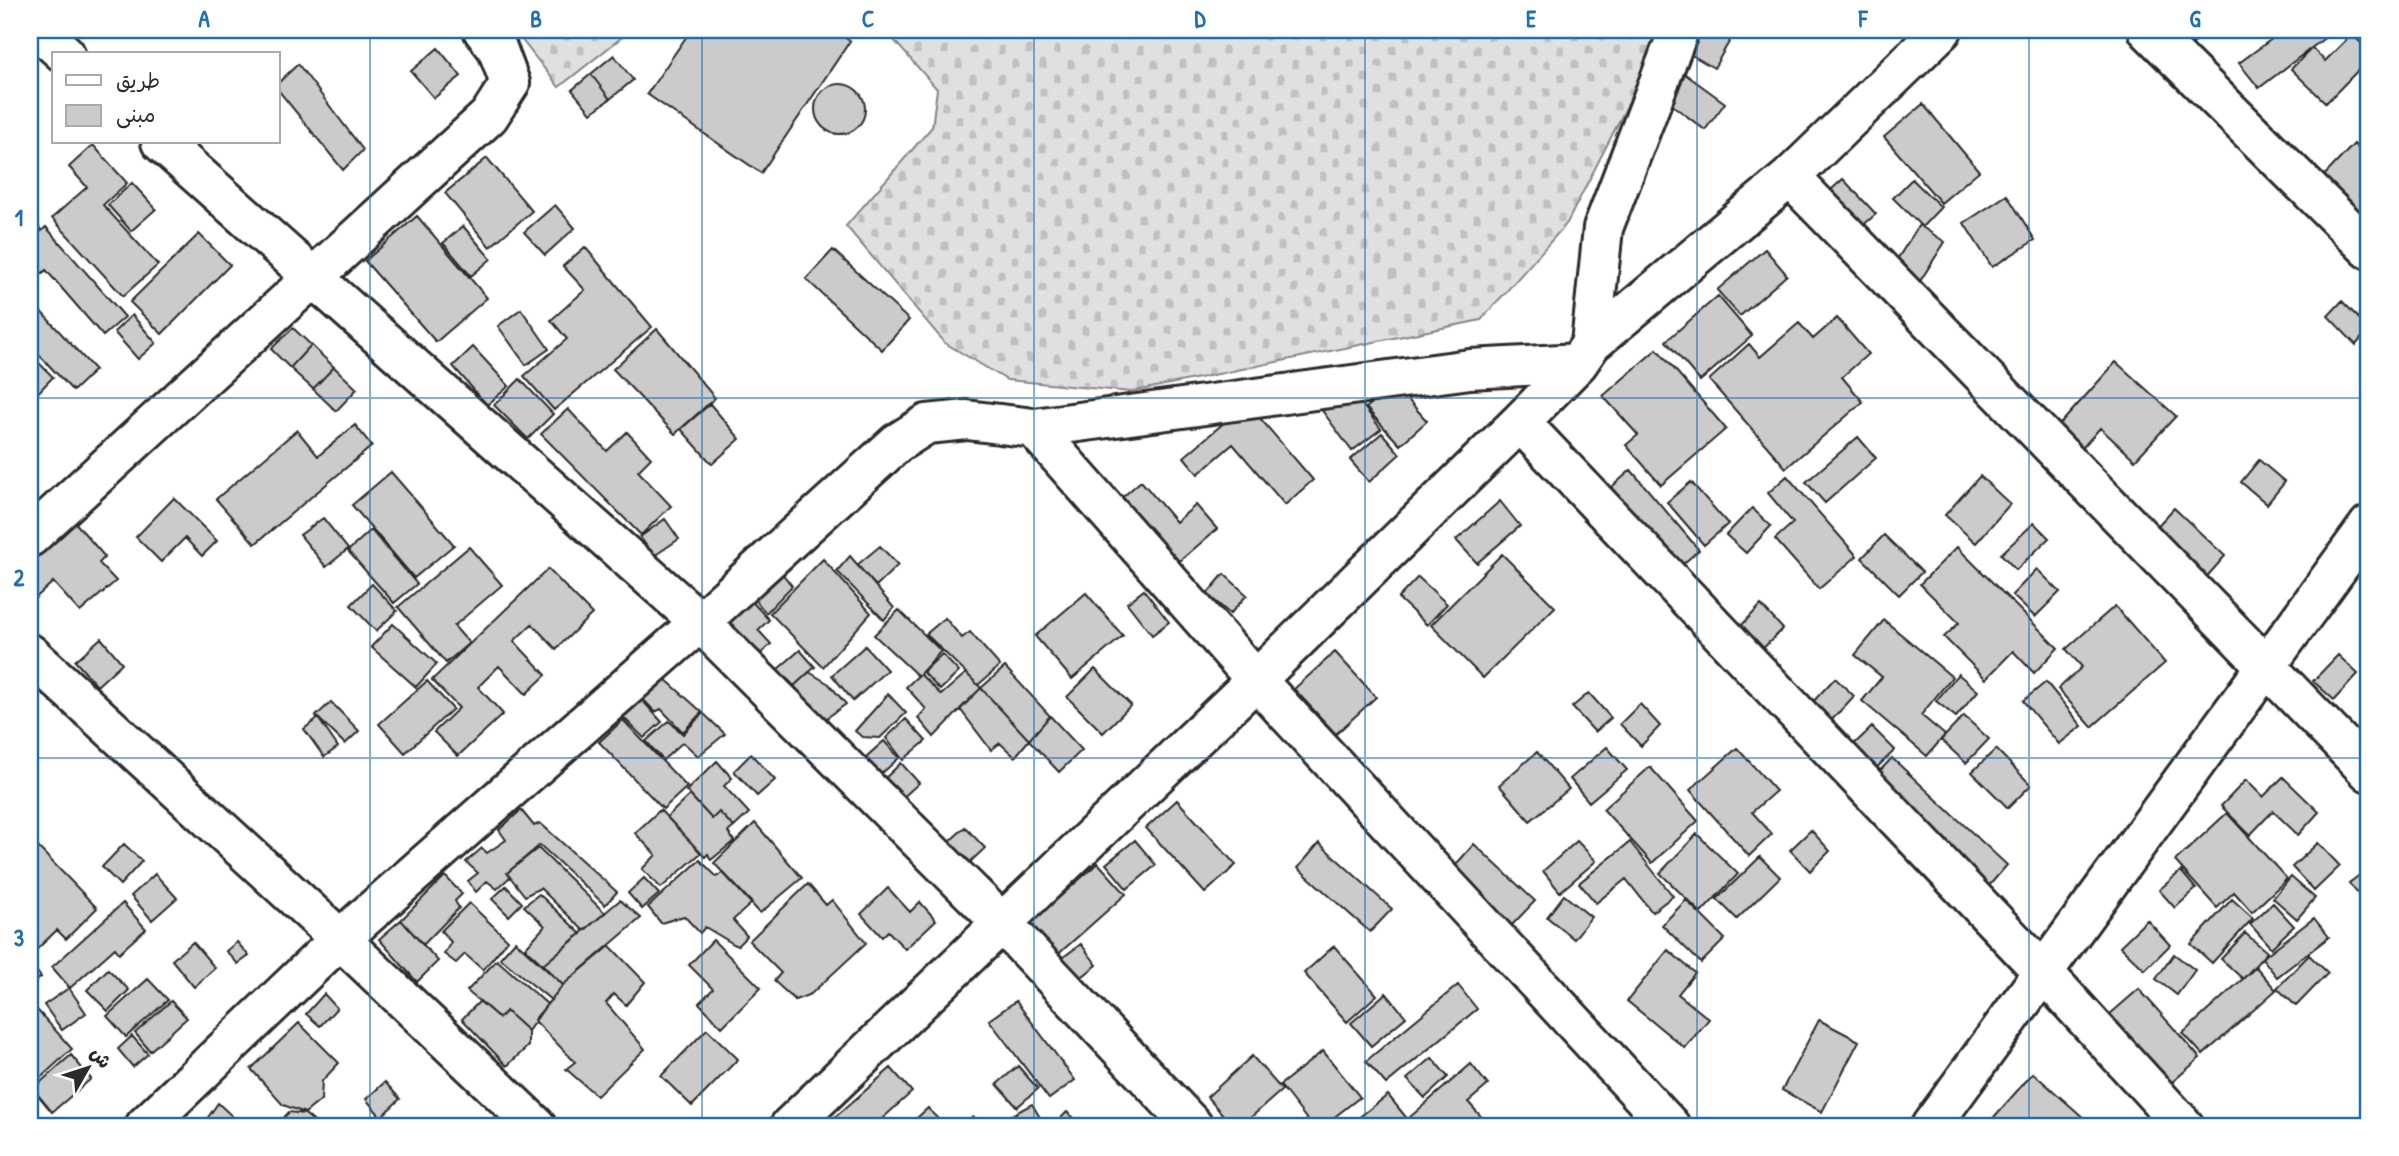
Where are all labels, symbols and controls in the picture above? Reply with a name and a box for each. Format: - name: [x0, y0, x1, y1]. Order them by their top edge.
- text: A: [198, 3, 210, 34]
- text: B: [530, 3, 542, 34]
- text: C: [862, 3, 874, 34]
- text: D: [1195, 3, 1207, 34]
- text: E: [1526, 3, 1537, 34]
- text: F: [1858, 3, 1869, 34]
- text: G: [2189, 3, 2201, 34]
- legend: [52, 52, 280, 144]
- text: طريق: [116, 66, 160, 95]
- text: مبنى: [116, 100, 155, 129]
- text: 1: [15, 202, 23, 233]
- text: 2: [14, 562, 25, 593]
- text: 3: [14, 922, 24, 953]
- north arrow: [52, 1034, 122, 1104]
- text: ش: [85, 1041, 118, 1074]

